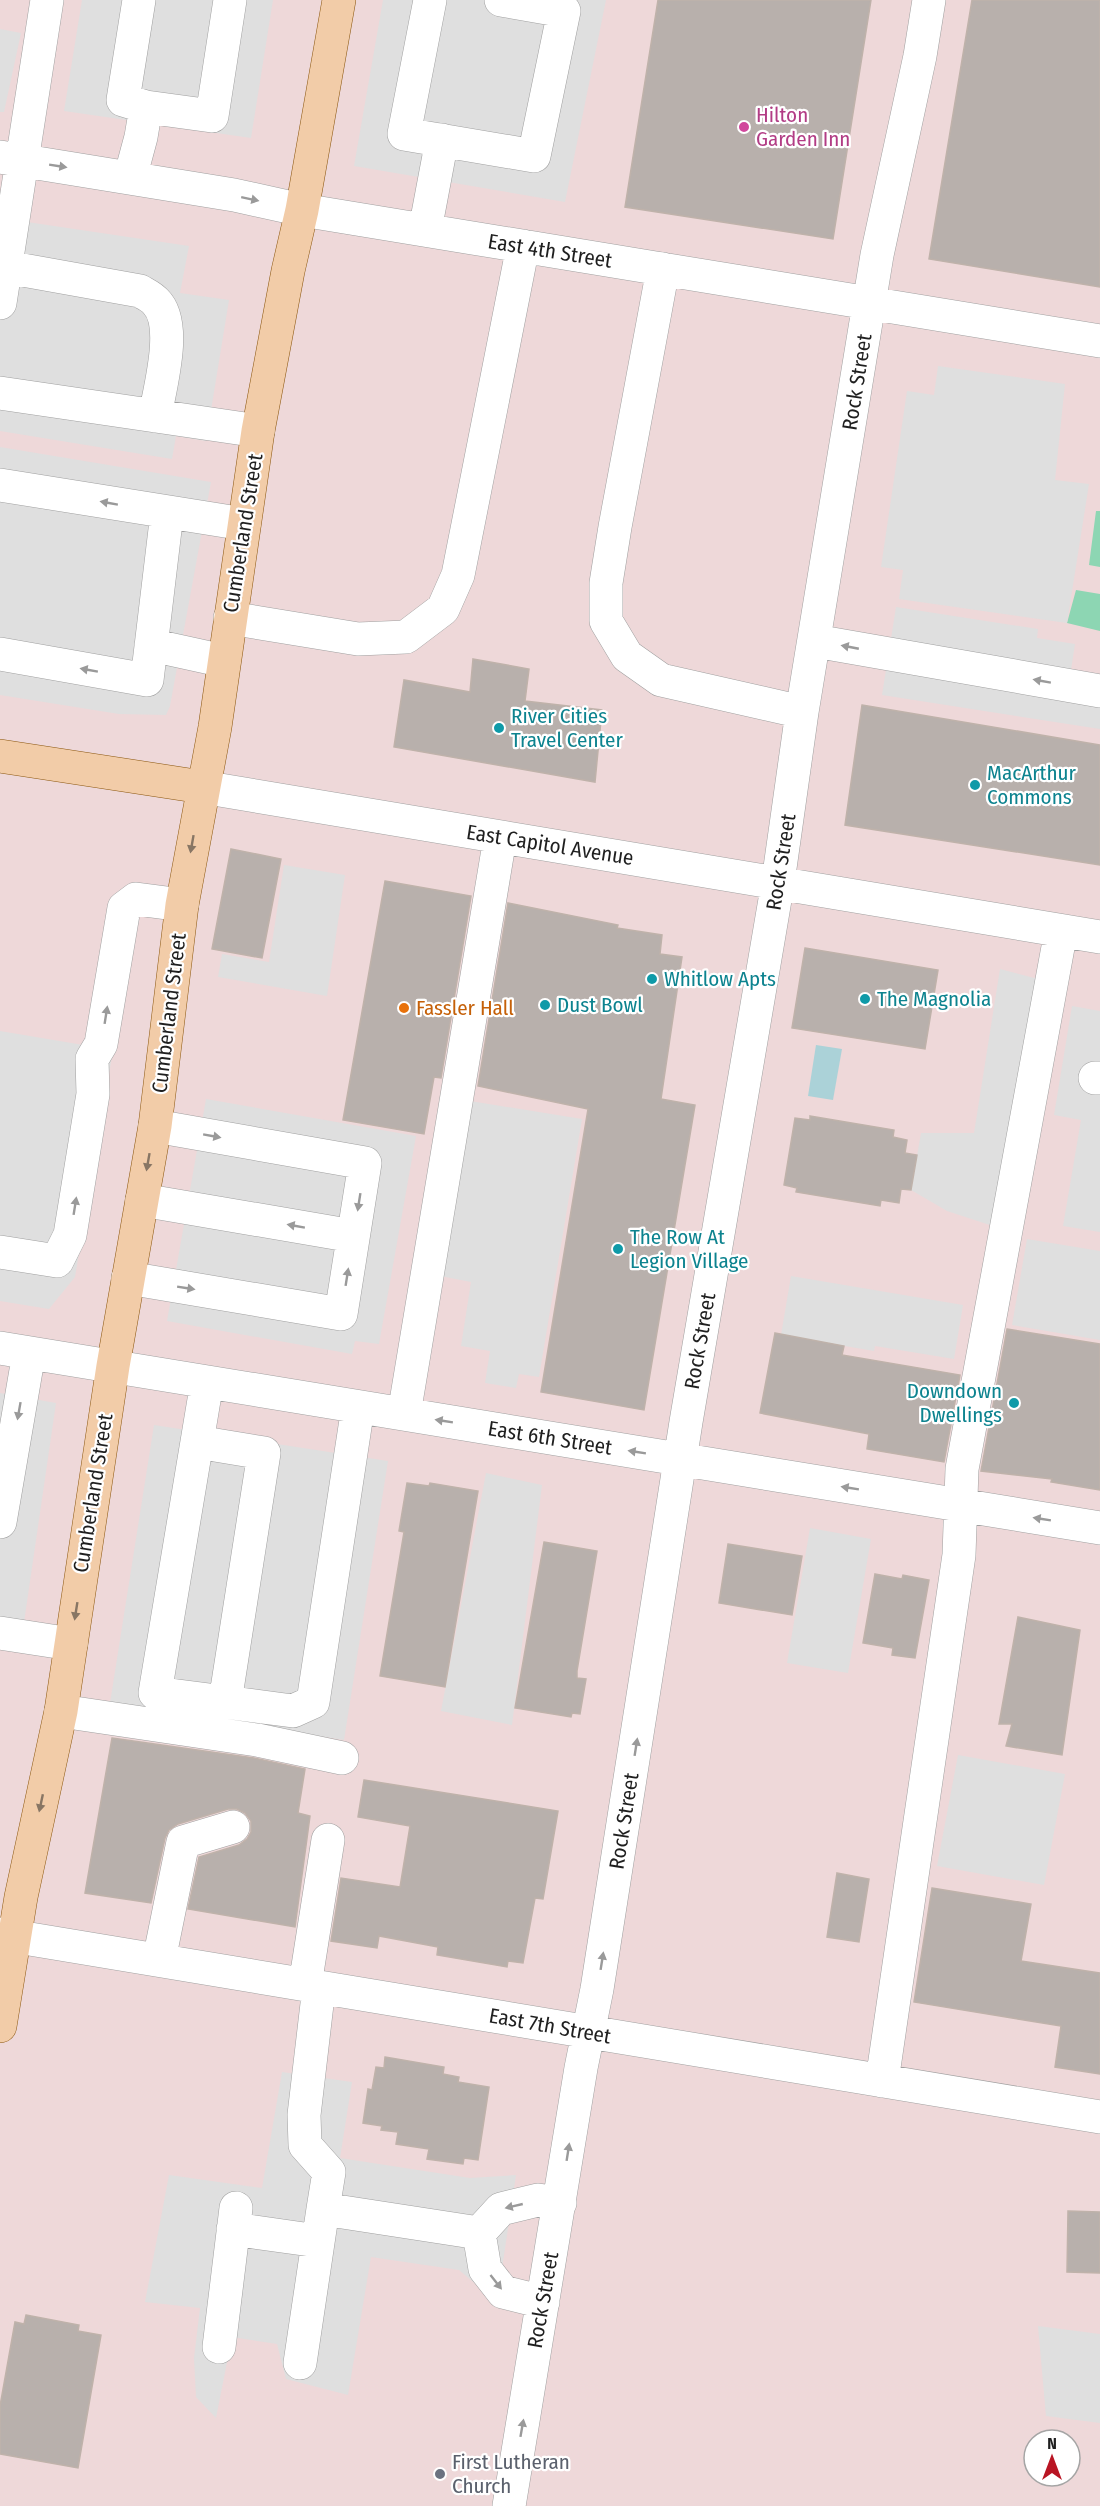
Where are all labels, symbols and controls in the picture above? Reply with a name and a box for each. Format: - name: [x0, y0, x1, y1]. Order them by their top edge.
- place label: Hilton Garden Inn: [756, 102, 850, 152]
- marker: Hilton Garden Inn: [737, 120, 751, 134]
- one-way arrow: [48, 162, 67, 171]
- one-way arrow: [241, 194, 259, 204]
- street label: East 4th Street: [486, 228, 614, 274]
- street label: Rock Street: [837, 332, 877, 432]
- street label: Cumberland Street: [218, 451, 268, 615]
- one-way arrow: [100, 498, 119, 507]
- one-way arrow: [841, 642, 860, 651]
- one-way arrow: [79, 665, 98, 674]
- one-way arrow: [1033, 676, 1052, 685]
- place label: River Cities Travel Center: [511, 703, 623, 753]
- marker: River Cities Travel Center: [492, 721, 506, 735]
- place label: MacArthur Commons: [987, 760, 1077, 810]
- marker: MacArthur Commons: [968, 778, 982, 792]
- street label: Rock Street: [761, 812, 801, 912]
- street label: East Capitol Avenue: [465, 819, 635, 871]
- one-way arrow: [187, 835, 196, 854]
- street label: Cumberland Street: [146, 931, 192, 1094]
- place label: Whitlow Apts: [664, 966, 776, 992]
- marker: Whitlow Apts: [645, 972, 659, 986]
- place label: The Magnolia: [877, 986, 991, 1012]
- place label: Dust Bowl: [557, 992, 643, 1018]
- marker: The Magnolia: [858, 992, 872, 1006]
- place label: Fassler Hall: [416, 995, 514, 1021]
- marker: Dust Bowl: [538, 998, 552, 1012]
- marker: Fassler Hall: [397, 1001, 411, 1015]
- one-way arrow: [102, 1005, 111, 1024]
- one-way arrow: [203, 1132, 222, 1141]
- one-way arrow: [144, 1153, 153, 1172]
- one-way arrow: [354, 1193, 363, 1212]
- one-way arrow: [71, 1196, 80, 1215]
- one-way arrow: [286, 1222, 305, 1231]
- place label: The Row At Legion Village: [630, 1224, 748, 1274]
- marker: The Row At Legion Village: [611, 1242, 625, 1256]
- one-way arrow: [343, 1267, 352, 1286]
- one-way arrow: [176, 1284, 195, 1293]
- street label: Rock Street: [679, 1291, 721, 1391]
- place label: Downdown Dwellings: [907, 1378, 1002, 1428]
- marker: Downdown Dwellings: [1007, 1396, 1021, 1410]
- one-way arrow: [14, 1401, 23, 1420]
- street label: Cumberland Street: [68, 1411, 118, 1575]
- street label: East 6th Street: [486, 1415, 614, 1461]
- one-way arrow: [435, 1416, 454, 1425]
- one-way arrow: [627, 1448, 646, 1457]
- one-way arrow: [840, 1483, 859, 1492]
- one-way arrow: [1033, 1514, 1052, 1523]
- one-way arrow: [71, 1602, 80, 1621]
- one-way arrow: [631, 1738, 640, 1757]
- street label: Rock Street: [604, 1771, 644, 1871]
- one-way arrow: [36, 1794, 45, 1813]
- one-way arrow: [598, 1951, 607, 1970]
- street label: East 7th Street: [487, 2002, 613, 2050]
- one-way arrow: [564, 2143, 573, 2162]
- one-way arrow: [504, 2202, 523, 2211]
- street label: Rock Street: [522, 2250, 564, 2350]
- one-way arrow: [489, 2275, 501, 2290]
- one-way arrow: [518, 2418, 527, 2437]
- north arrow: [1022, 2428, 1082, 2488]
- text: N: [1047, 2434, 1057, 2453]
- place label: First Lutheran Church: [452, 2449, 570, 2499]
- marker: First Lutheran Church: [433, 2467, 447, 2481]

